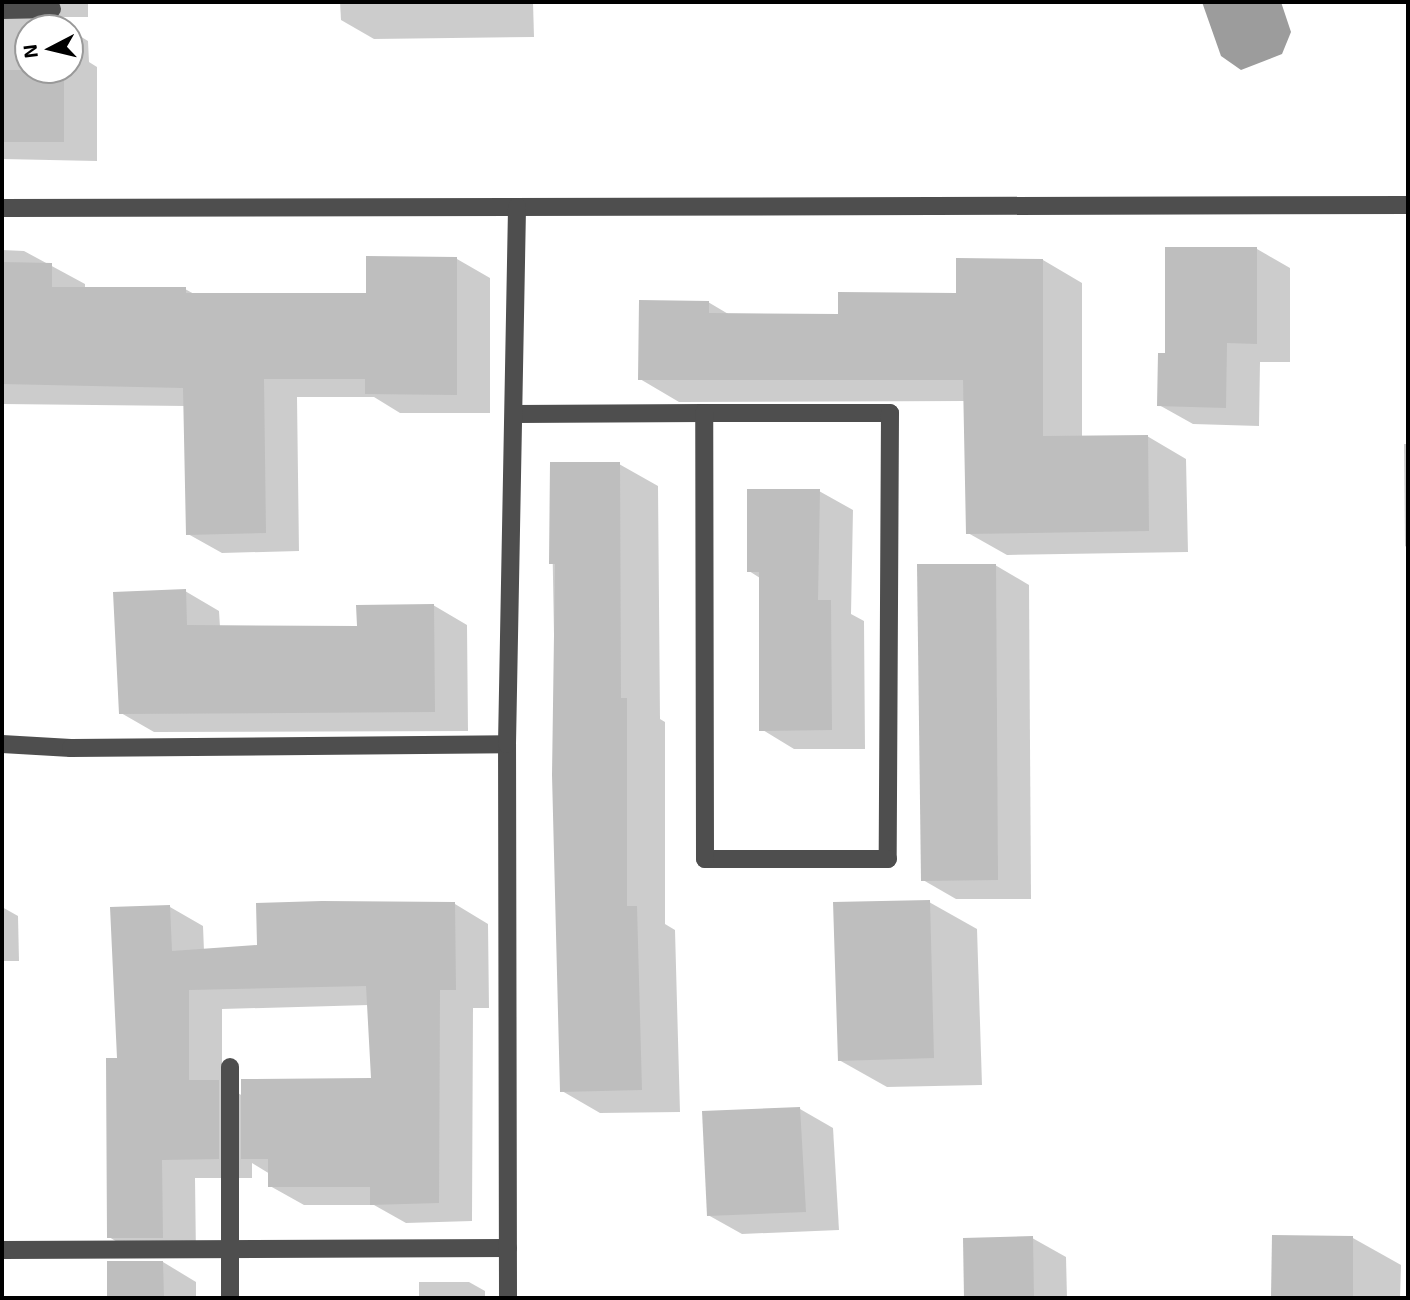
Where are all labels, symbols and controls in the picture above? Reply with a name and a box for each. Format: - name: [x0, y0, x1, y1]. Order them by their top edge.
- north arrow: [14, 14, 84, 84]
- text: N: [17, 43, 42, 60]

